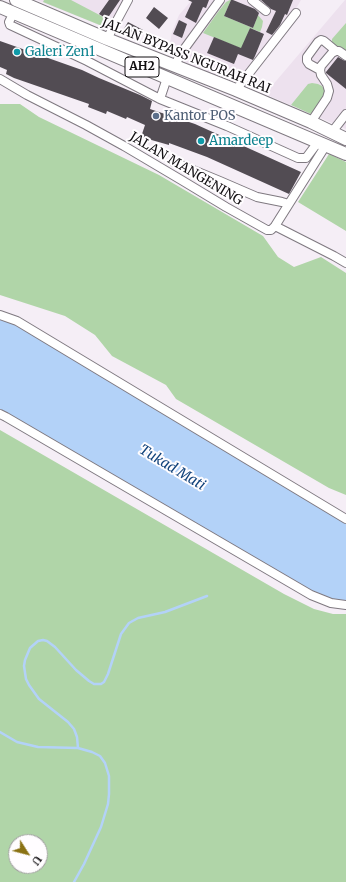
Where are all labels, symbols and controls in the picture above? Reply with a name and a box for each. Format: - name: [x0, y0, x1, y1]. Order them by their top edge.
- street label: JALAN BYPASS NGURAH RAI: [99, 15, 273, 97]
- place label: Galeri Zen1: [25, 44, 95, 60]
- marker: Galeri Zen1: [12, 47, 22, 57]
- road number: AH2: [125, 57, 159, 77]
- place label: Kantor POS: [164, 108, 235, 124]
- marker: Kantor POS: [151, 111, 161, 121]
- street label: JALAN MANGENING: [127, 129, 245, 209]
- place label: Amardeep: [209, 133, 273, 149]
- marker: Amardeep: [196, 136, 206, 146]
- water label: Tukad Mati: [136, 442, 208, 494]
- north arrow: [8, 834, 48, 874]
- text: U: [29, 853, 45, 868]

